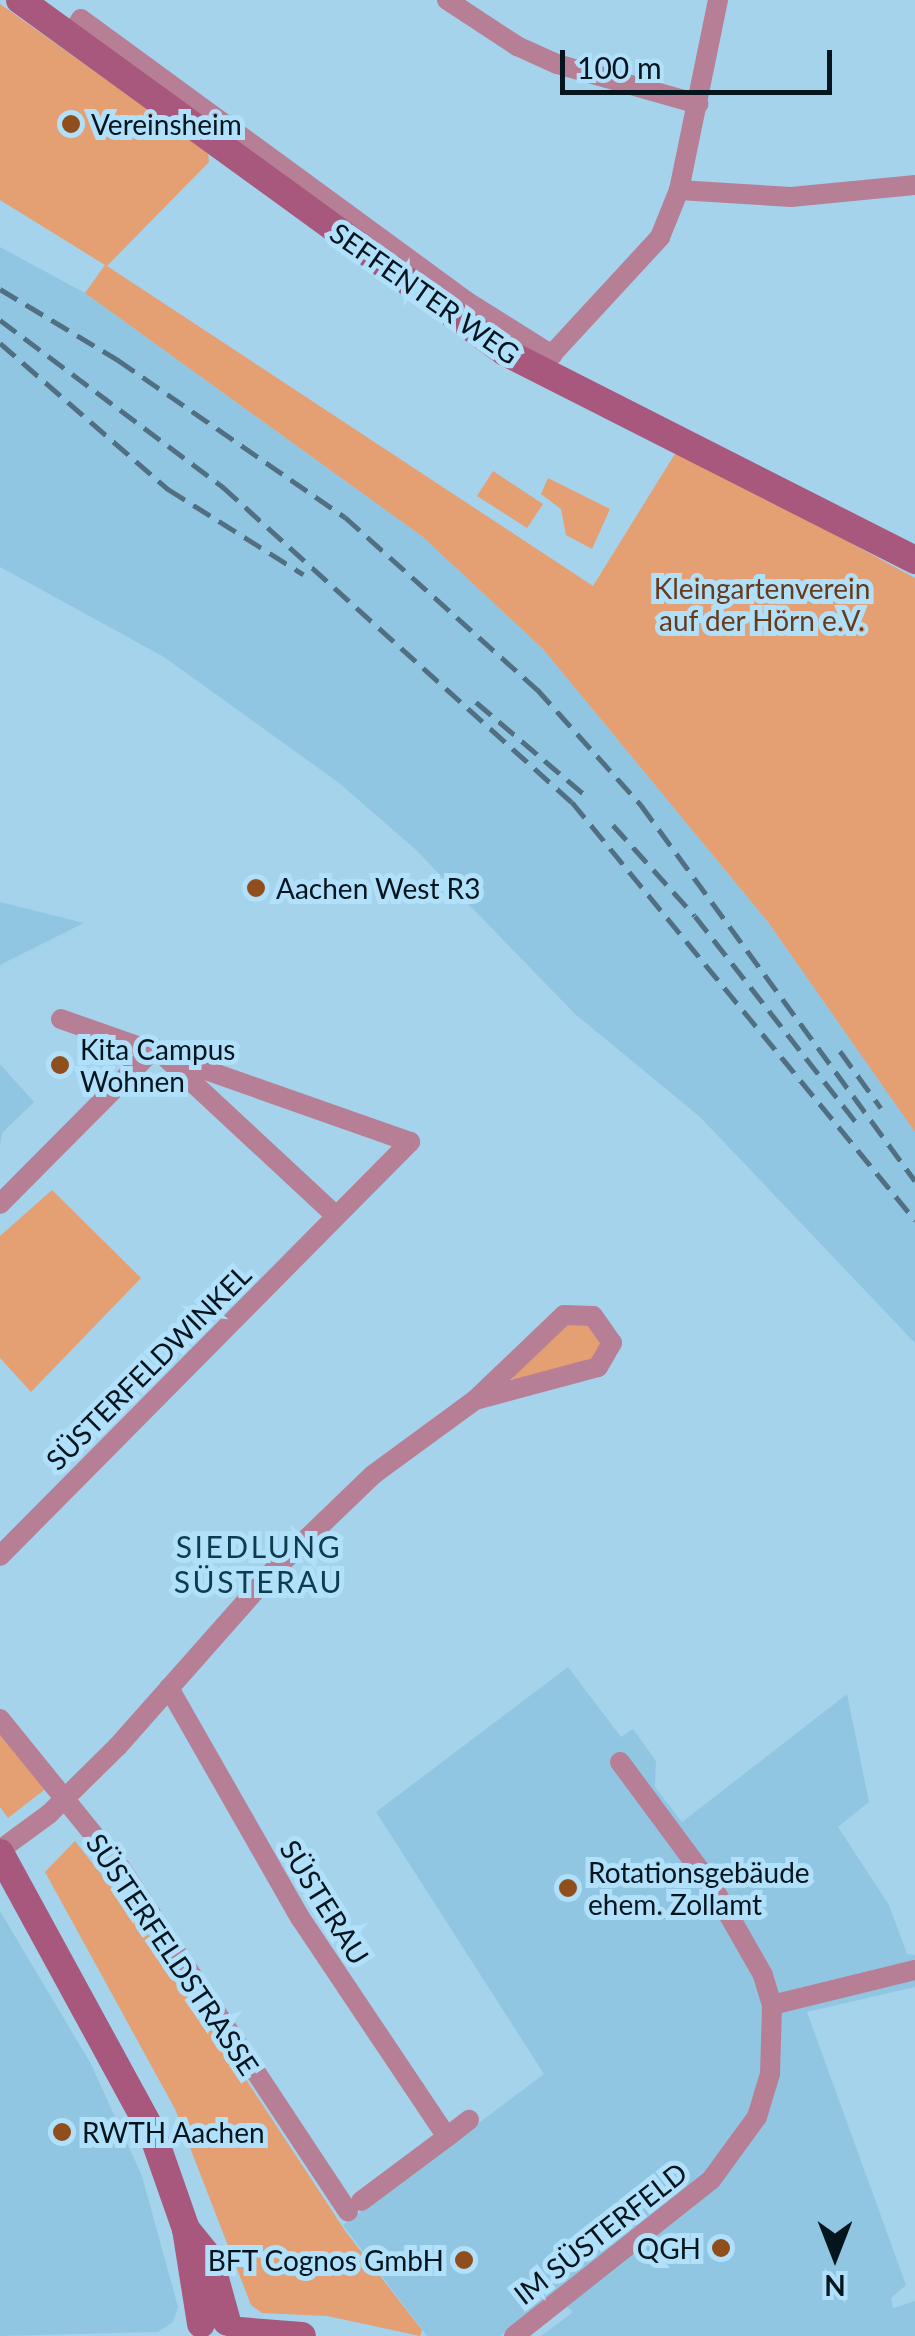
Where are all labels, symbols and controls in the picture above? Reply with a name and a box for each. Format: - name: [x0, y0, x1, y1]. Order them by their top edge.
- scale bar: [565, 30, 838, 92]
- text: 100 m: [577, 49, 662, 85]
- place label: Vereinsheim: [91, 107, 242, 141]
- marker: Vereinsheim: [60, 113, 82, 135]
- street label: SEFFENTER WEG: [324, 215, 526, 371]
- park label: Kleingartenverein auf der Hörn e.V.: [654, 571, 870, 637]
- place label: Aachen West R3: [276, 871, 481, 905]
- marker: Aachen West R3: [245, 877, 267, 899]
- place label: Kita Campus Wohnen: [80, 1032, 235, 1098]
- marker: Kita Campus Wohnen: [49, 1054, 71, 1076]
- street label: SÜSTERFELDWINKEL: [39, 1258, 257, 1476]
- district label: SIEDLUNG SÜSTERAU: [174, 1528, 344, 1598]
- street label: SÜSTERFELDSTRASSE: [80, 1827, 266, 2081]
- street label: SÜSTERAU: [274, 1834, 376, 1970]
- place label: Rotationsgebäude ehem. Zollamt: [588, 1855, 810, 1921]
- marker: Rotationsgebäude ehem. Zollamt: [557, 1877, 579, 1899]
- place label: RWTH Aachen: [82, 2115, 266, 2149]
- marker: RWTH Aachen: [51, 2121, 73, 2143]
- street label: IM SÜSTERFELD: [507, 2155, 693, 2311]
- north arrow: [785, 2206, 885, 2306]
- place label: QGH: [637, 2231, 701, 2265]
- marker: QGH: [710, 2237, 732, 2259]
- place label: BFT Cognos GmbH: [207, 2243, 444, 2277]
- marker: BFT Cognos GmbH: [453, 2249, 475, 2271]
- text: N: [824, 2269, 846, 2303]

